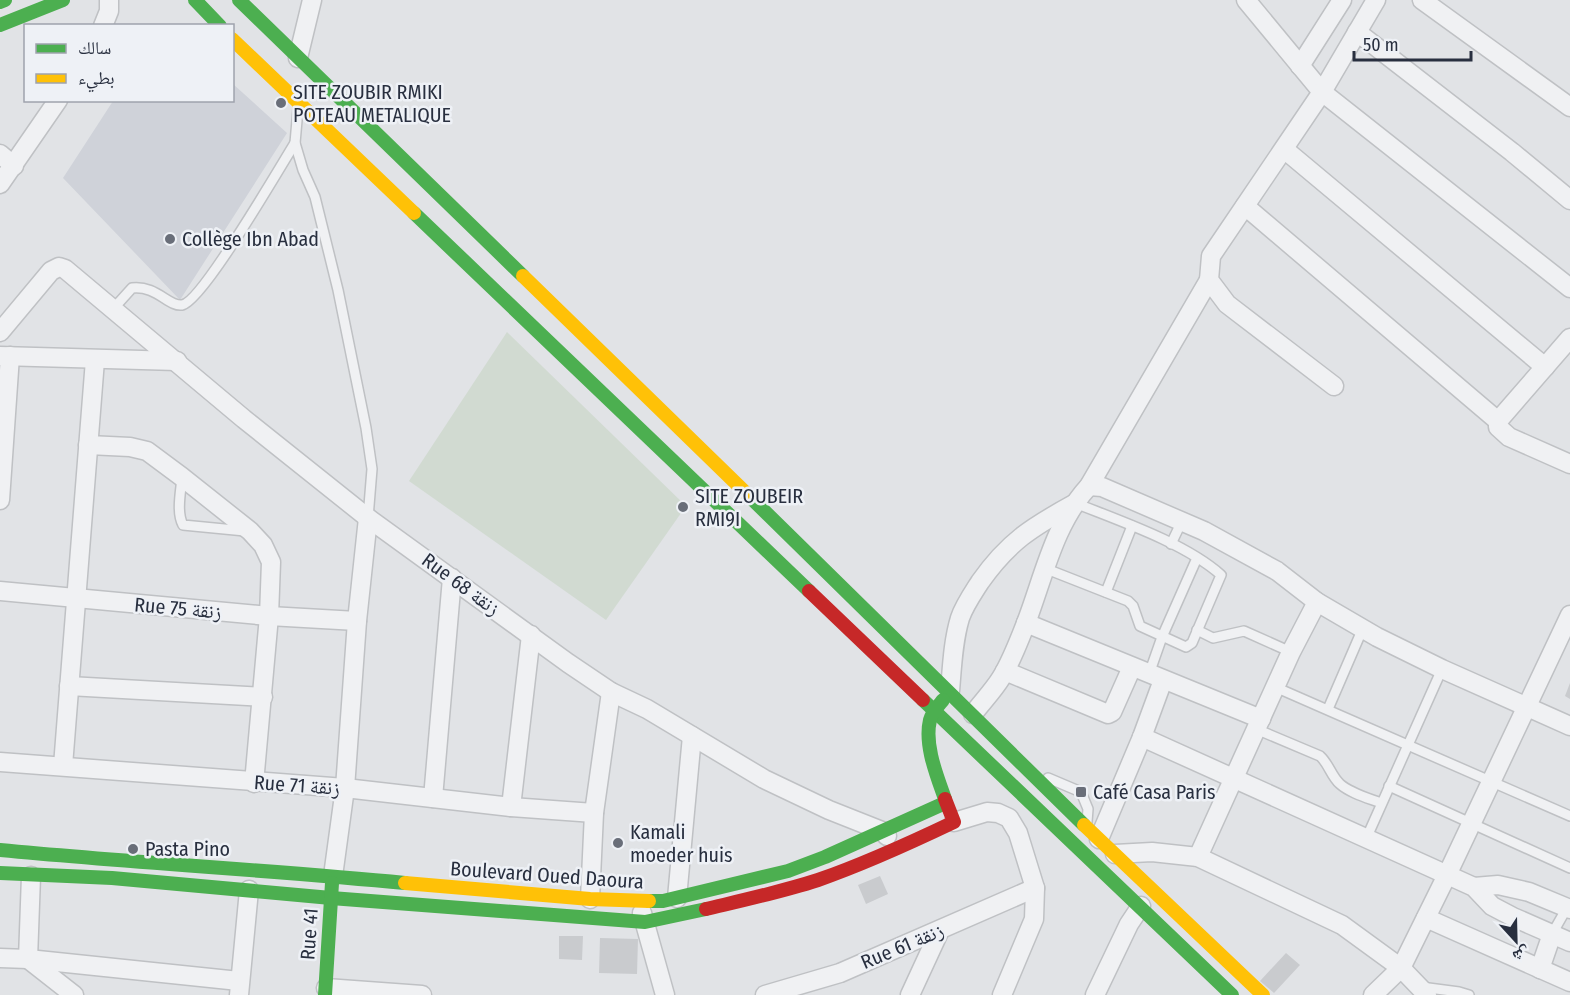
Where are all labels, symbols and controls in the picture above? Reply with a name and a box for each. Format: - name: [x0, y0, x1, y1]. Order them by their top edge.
- legend: [24, 24, 234, 102]
- scale bar: [1354, 24, 1471, 62]
- text: 50 m: [1363, 34, 1399, 56]
- text: سالك: [78, 37, 111, 59]
- text: بطيء: [78, 67, 115, 93]
- place label: SITE ZOUBIR RMIKI POTEAU METALIQUE: [293, 80, 451, 127]
- marker: SITE ZOUBIR RMIKI POTEAU METALIQUE: [274, 96, 288, 110]
- place label: Collège Ibn Abad: [182, 227, 319, 251]
- marker: Collège Ibn Abad: [163, 232, 177, 246]
- place label: SITE ZOUBEIR RMI9I: [695, 484, 803, 531]
- marker: SITE ZOUBEIR RMI9I: [676, 500, 690, 514]
- street label: Rue 68 زنقة: [417, 548, 505, 620]
- street label: Rue 75 زنقة: [133, 592, 223, 624]
- street label: Rue 71 زنقة: [253, 770, 341, 800]
- place label: Café Casa Paris: [1093, 780, 1216, 804]
- marker: Café Casa Paris: [1074, 785, 1088, 799]
- place label: Kamali moeder huis: [630, 820, 733, 867]
- marker: Kamali moeder huis: [611, 836, 625, 850]
- place label: Pasta Pino: [145, 837, 230, 861]
- marker: Pasta Pino: [126, 842, 140, 856]
- street label: Boulevard Oued Daoura: [449, 856, 645, 894]
- street label: Rue 41: [295, 907, 323, 961]
- north arrow: [1486, 911, 1546, 971]
- street label: Rue 61 زنقة: [857, 918, 947, 974]
- text: ش: [1510, 942, 1533, 966]

